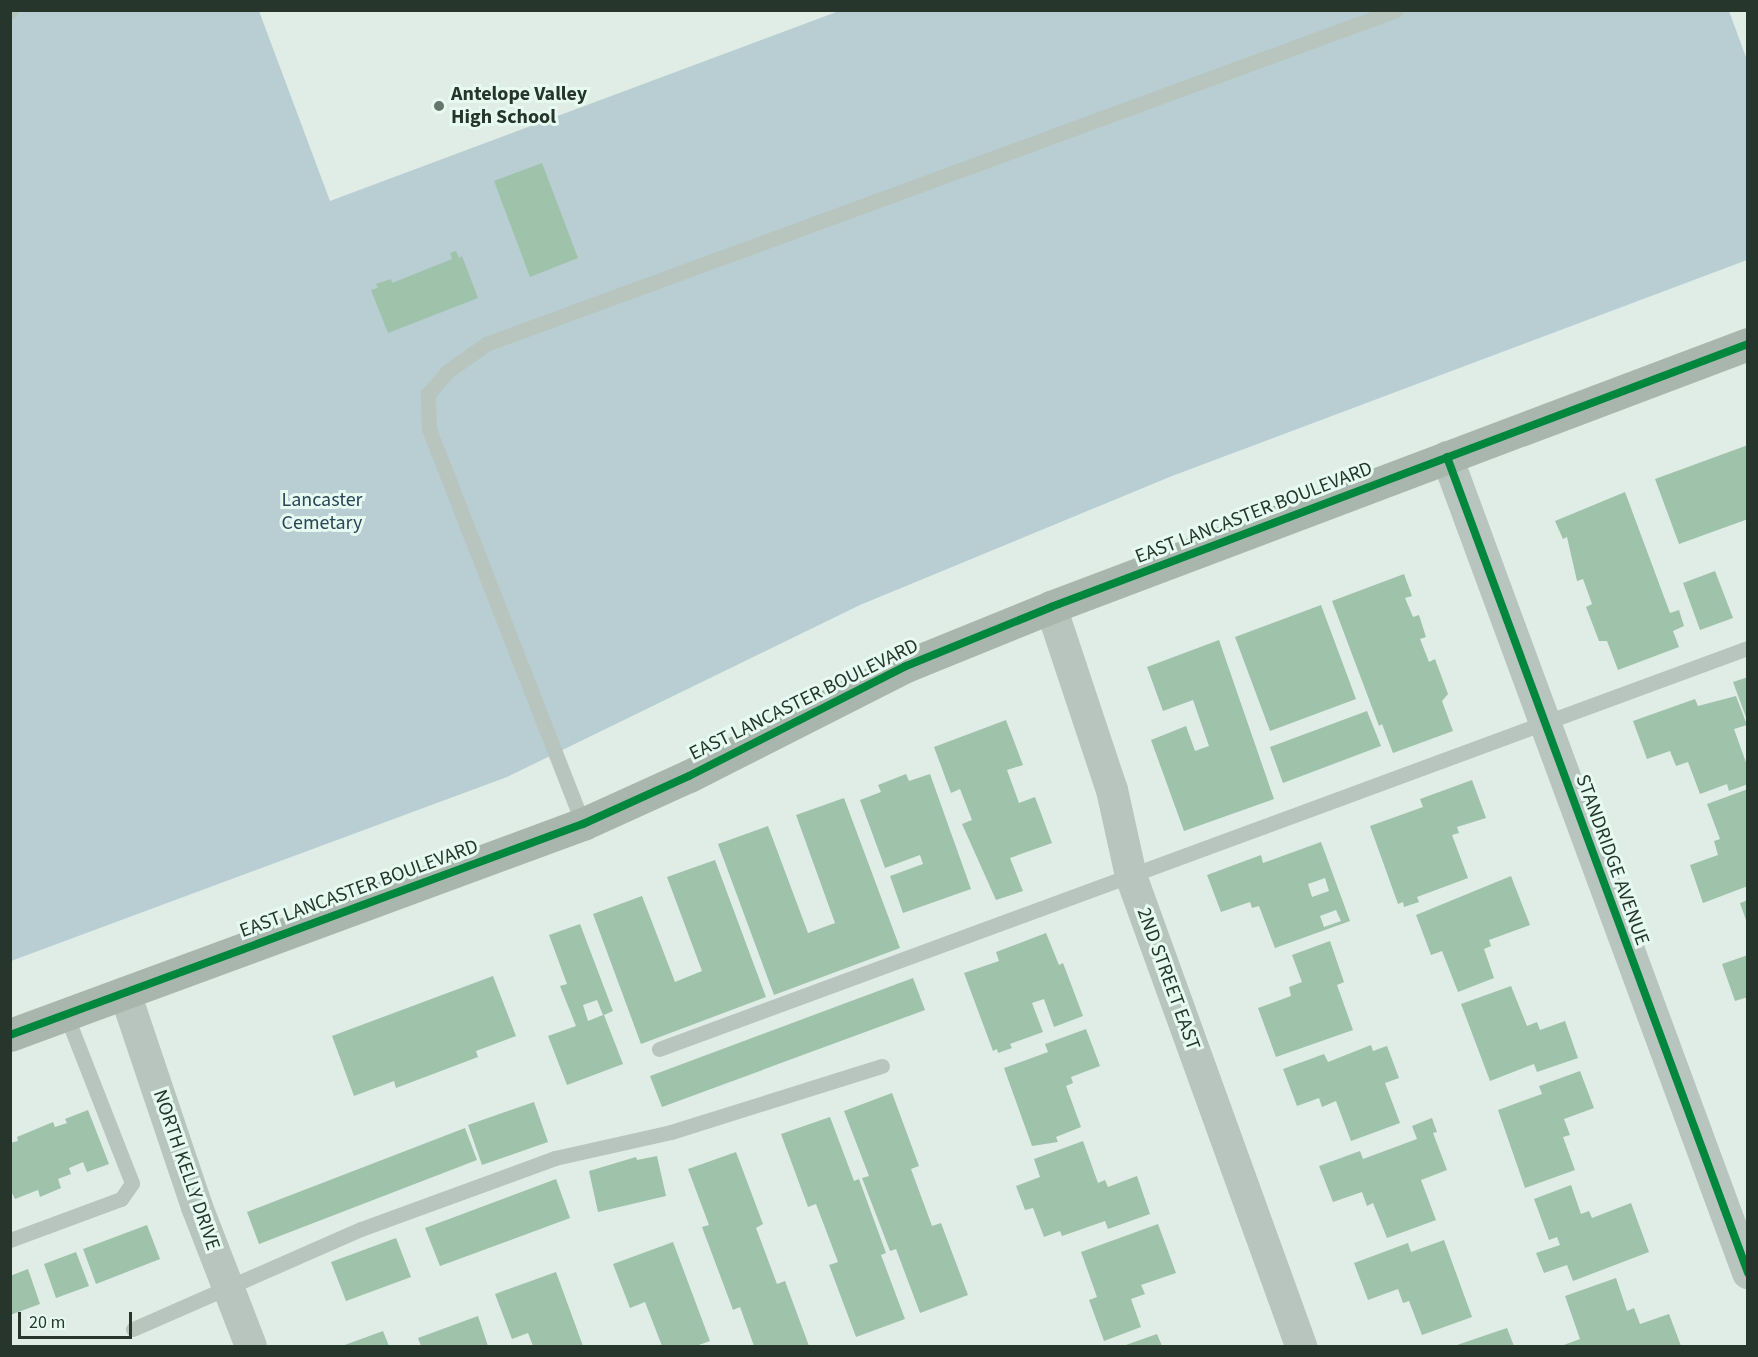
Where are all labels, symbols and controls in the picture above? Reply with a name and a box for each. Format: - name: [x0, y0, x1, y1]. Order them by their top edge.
- place label: Antelope Valley High School: [451, 83, 587, 130]
- marker: Antelope Valley High School: [432, 99, 446, 113]
- street label: EAST LANCASTER BOULEVARD: [1132, 457, 1376, 569]
- park label: Lancaster Cemetary: [281, 489, 363, 536]
- street label: EAST LANCASTER BOULEVARD: [686, 634, 922, 766]
- street label: STANDRIDGE AVENUE: [1570, 771, 1654, 949]
- street label: EAST LANCASTER BOULEVARD: [237, 835, 481, 943]
- street label: 2ND STREET EAST: [1131, 905, 1205, 1053]
- street label: NORTH KELLY DRIVE: [147, 1086, 225, 1254]
- scale bar: [21, 1300, 135, 1338]
- text: 20 m: [29, 1310, 65, 1335]

